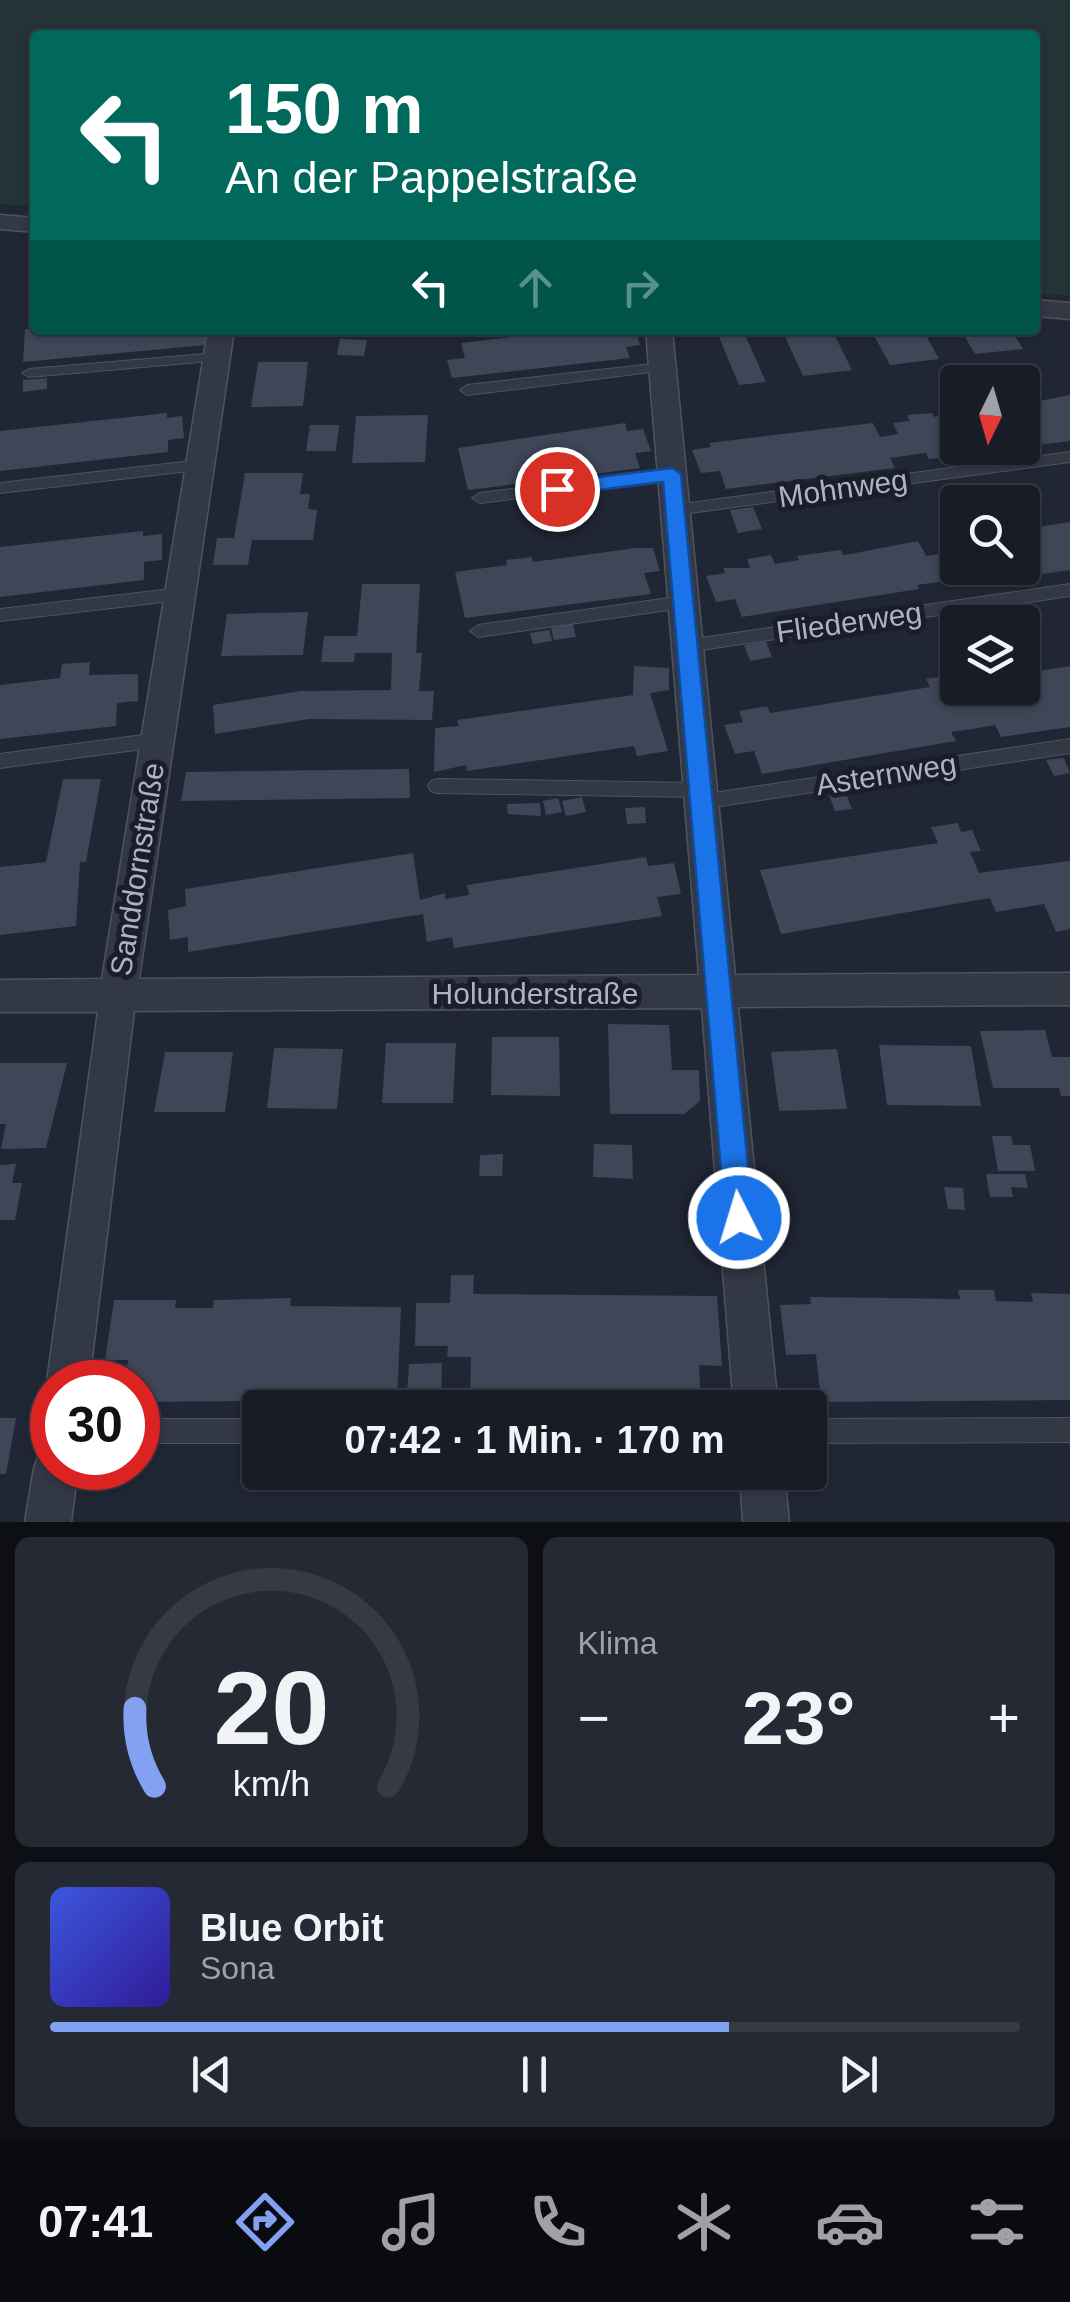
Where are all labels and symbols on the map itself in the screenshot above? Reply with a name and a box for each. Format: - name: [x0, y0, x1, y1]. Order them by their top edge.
- north arrow: [940, 365, 1040, 465]
- pin: [515, 447, 600, 532]
- street label: Mohnweg: [776, 463, 910, 513]
- street label: Fliederweg: [774, 595, 924, 649]
- street label: Asternweg: [813, 747, 959, 801]
- street label: Sanddornstraße: [104, 760, 170, 978]
- street label: Holunderstraße: [432, 977, 638, 1010]
- position arrow: [687, 1166, 791, 1270]
- speed limit sign: 30: [30, 1360, 160, 1490]

